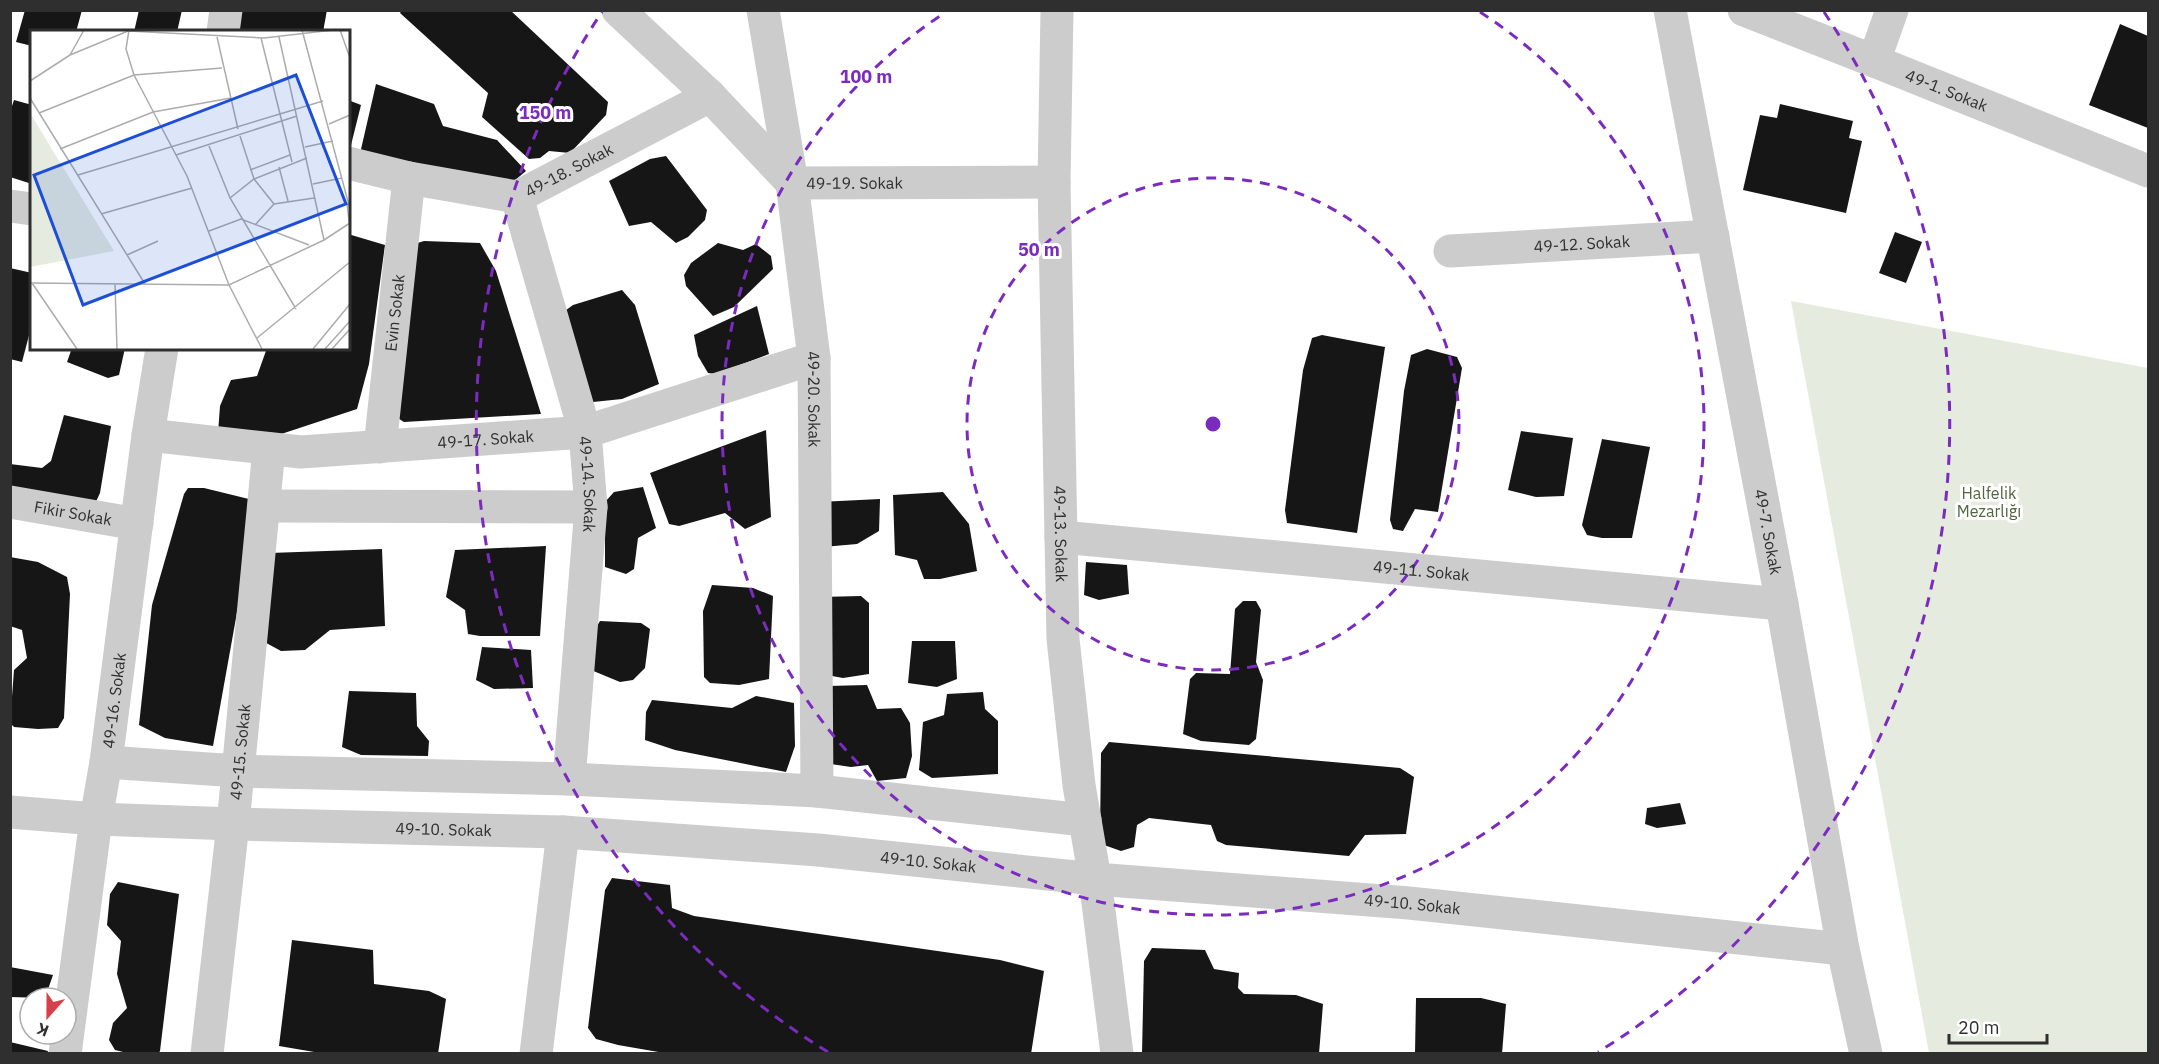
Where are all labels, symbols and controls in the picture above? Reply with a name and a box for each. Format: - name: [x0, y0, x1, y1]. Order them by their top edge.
- inset map: [30, 30, 350, 350]
- text: 100 m: [840, 65, 892, 88]
- street label: 49-1. Sokak: [1903, 65, 1991, 116]
- text: 150 m: [519, 101, 571, 124]
- street label: 49-18. Sokak: [521, 138, 617, 201]
- street label: 49-19. Sokak: [806, 173, 903, 193]
- street label: 49-12. Sokak: [1533, 231, 1631, 256]
- text: 50 m: [1018, 238, 1060, 261]
- street label: Evin Sokak: [380, 273, 409, 352]
- street label: 49-20. Sokak: [803, 350, 825, 448]
- centre of rings: [1203, 414, 1223, 434]
- street label: 49-17. Sokak: [437, 426, 535, 452]
- street label: 49-14. Sokak: [575, 435, 601, 534]
- park label: Halfelik Mezarlığı: [1957, 483, 2021, 521]
- street label: 49-13. Sokak: [1050, 485, 1072, 583]
- street label: 49-7. Sokak: [1751, 487, 1786, 577]
- street label: Fikir Sokak: [33, 496, 114, 530]
- street label: 49-11. Sokak: [1372, 556, 1471, 585]
- street label: 49-16. Sokak: [98, 651, 130, 750]
- street label: 49-15. Sokak: [225, 702, 255, 801]
- street label: 49-10. Sokak: [395, 818, 493, 840]
- street label: 49-10. Sokak: [879, 847, 978, 877]
- street label: 49-10. Sokak: [1364, 890, 1462, 918]
- north arrow: [18, 986, 78, 1046]
- scale bar: [1949, 1007, 2046, 1045]
- text: 20 m: [1958, 1016, 2000, 1039]
- text: K: [34, 1019, 51, 1041]

